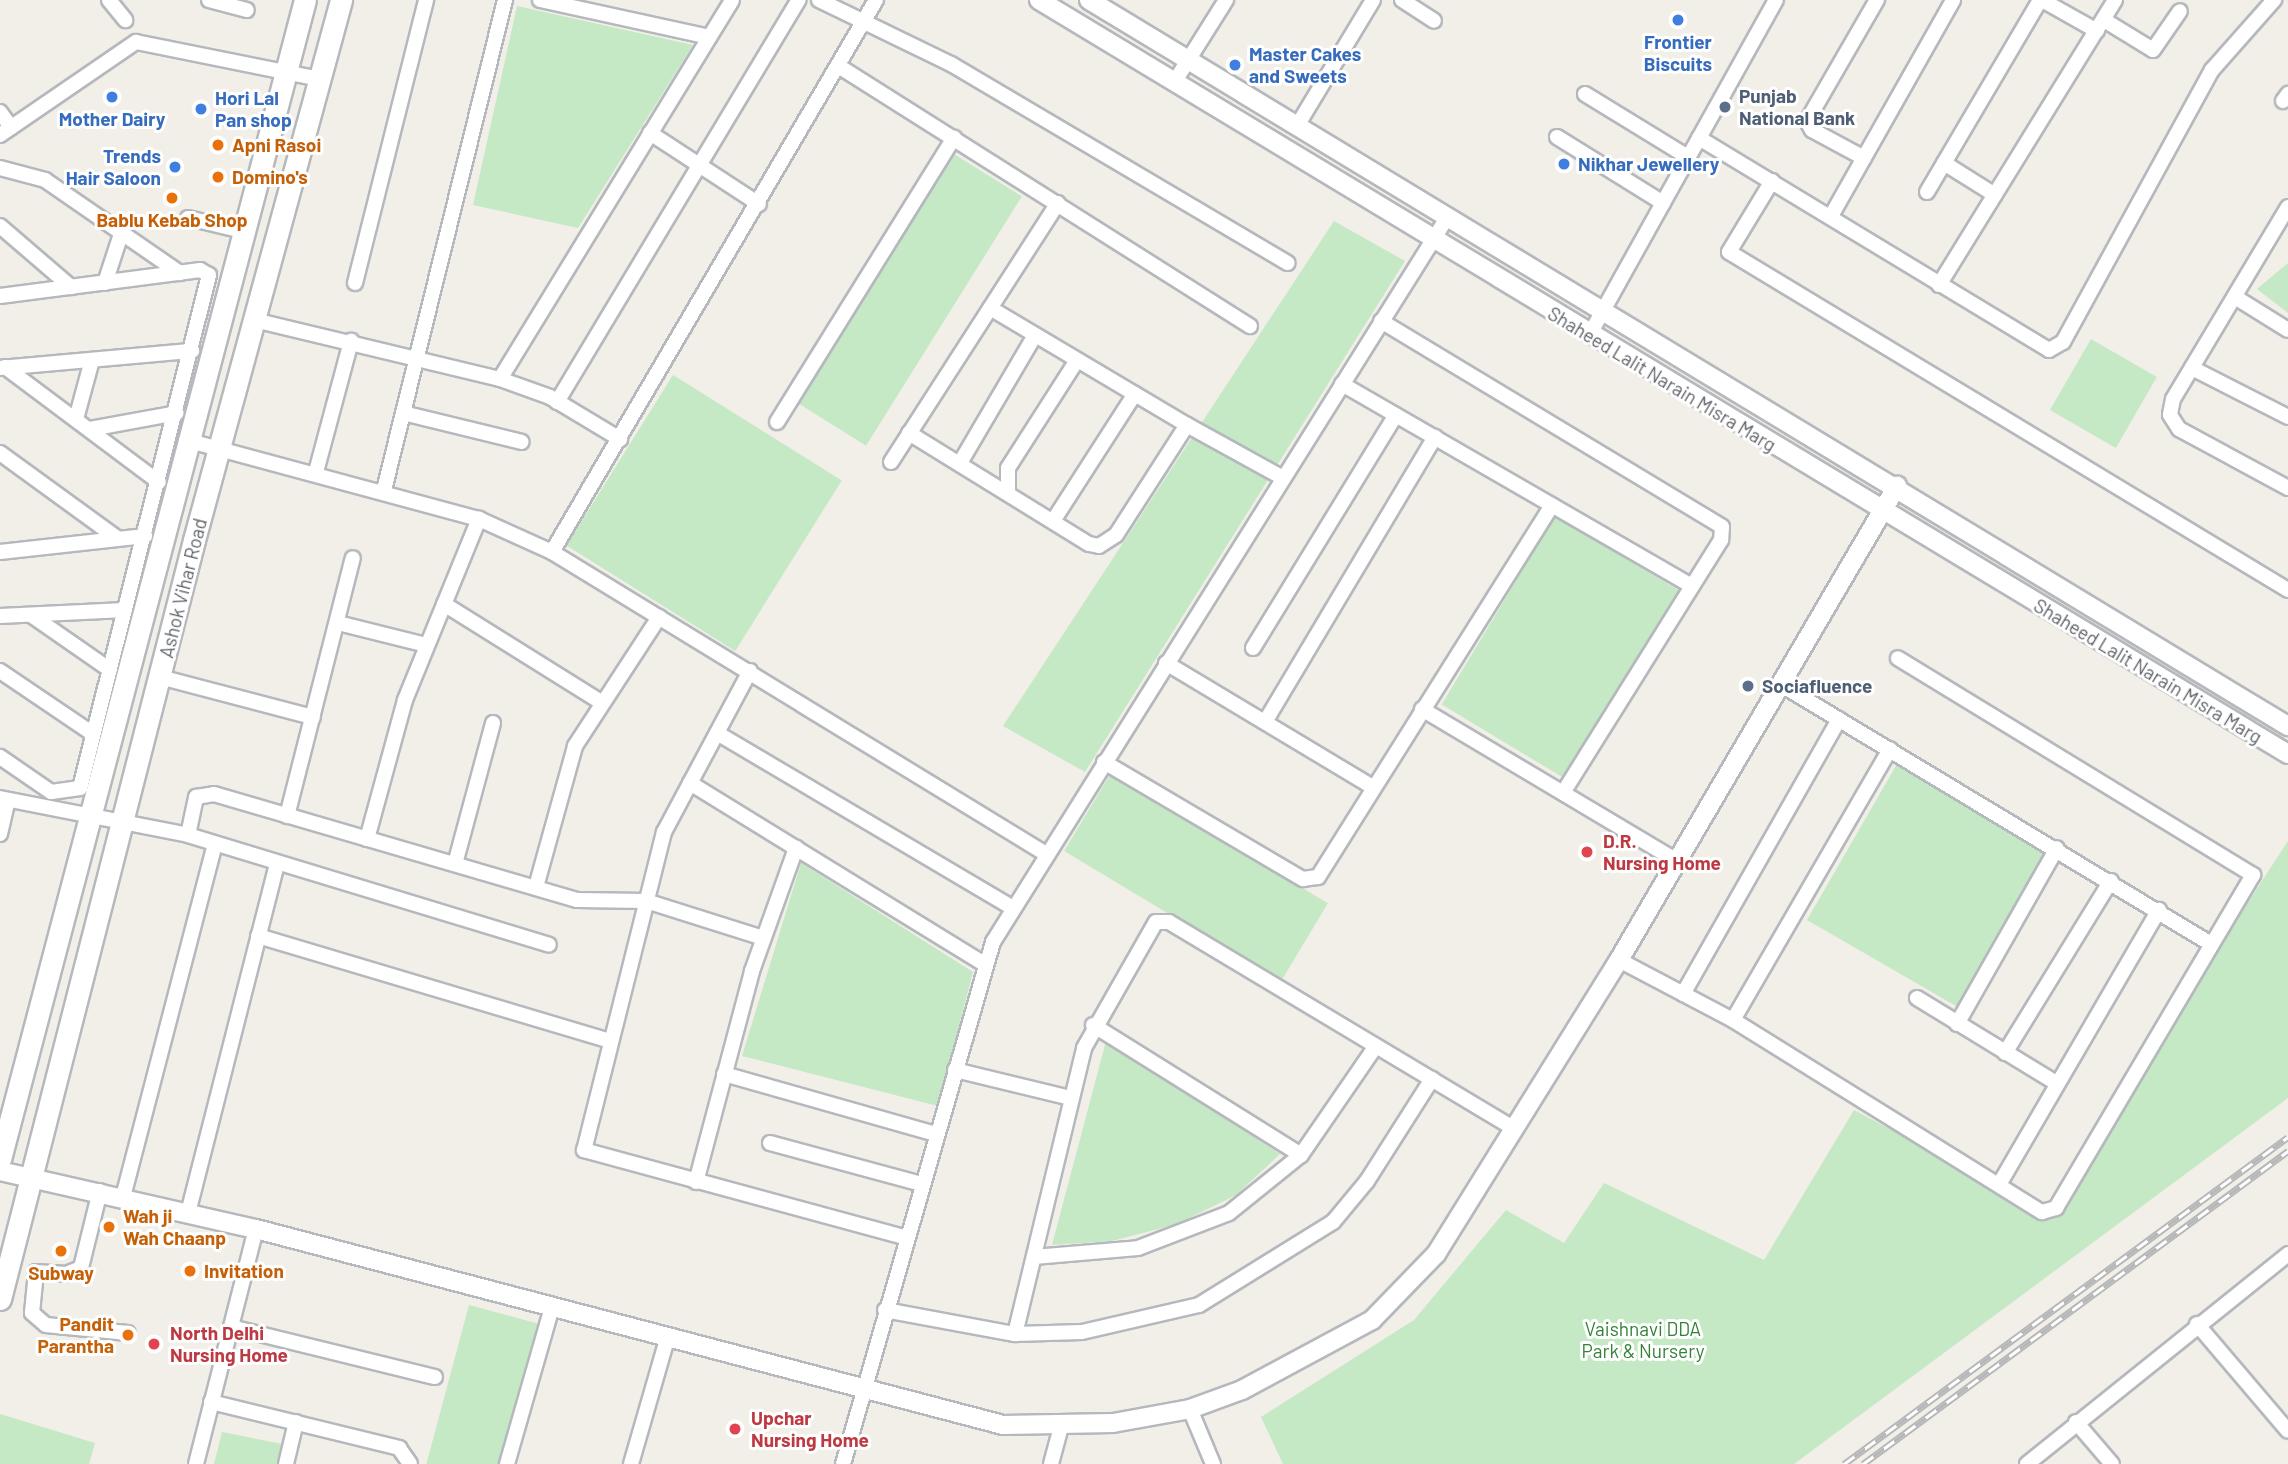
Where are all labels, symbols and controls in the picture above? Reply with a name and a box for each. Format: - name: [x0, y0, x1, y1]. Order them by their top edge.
- marker: Frontier Biscuits: [1670, 12, 1686, 28]
- place label: Frontier Biscuits: [1644, 31, 1712, 75]
- place label: Master Cakes and Sweets: [1249, 43, 1361, 87]
- marker: Master Cakes and Sweets: [1227, 57, 1243, 73]
- place label: Punjab National Bank: [1739, 85, 1855, 129]
- place label: Hori Lal Pan shop: [215, 87, 292, 131]
- marker: Mother Dairy: [104, 89, 120, 105]
- marker: Punjab National Bank: [1717, 99, 1733, 115]
- marker: Hori Lal Pan shop: [193, 101, 209, 117]
- place label: Mother Dairy: [59, 108, 165, 130]
- place label: Apni Rasoi: [232, 134, 321, 156]
- marker: Apni Rasoi: [210, 137, 226, 153]
- place label: Trends Hair Saloon: [66, 145, 161, 189]
- place label: Nikhar Jewellery: [1578, 153, 1719, 175]
- marker: Nikhar Jewellery: [1556, 156, 1572, 172]
- marker: Trends Hair Saloon: [167, 159, 183, 175]
- place label: Domino's: [232, 166, 308, 188]
- marker: Domino's: [210, 169, 226, 185]
- marker: Bablu Kebab Shop: [164, 190, 180, 206]
- place label: Bablu Kebab Shop: [96, 209, 248, 231]
- street label: Shaheed Lalit Narain Misra Marg: [1544, 302, 1780, 456]
- street label: Ashok Vihar Road: [155, 516, 211, 660]
- street label: Shaheed Lalit Narain Misra Marg: [2030, 594, 2266, 748]
- place label: Sociafluence: [1762, 675, 1872, 697]
- marker: Sociafluence: [1740, 678, 1756, 694]
- place label: D.R. Nursing Home: [1603, 830, 1721, 874]
- marker: D.R. Nursing Home: [1577, 842, 1597, 862]
- place label: Wah ji Wah Chaanp: [123, 1205, 226, 1249]
- marker: Wah ji Wah Chaanp: [101, 1219, 117, 1235]
- marker: Subway: [53, 1243, 69, 1259]
- place label: Invitation: [204, 1260, 284, 1282]
- place label: Subway: [28, 1262, 94, 1284]
- marker: Invitation: [182, 1263, 198, 1279]
- place label: Pandit Parantha: [38, 1313, 114, 1357]
- park label: Vaishnavi DDA Park & Nursery: [1582, 1318, 1704, 1362]
- place label: North Delhi Nursing Home: [170, 1322, 288, 1366]
- marker: Pandit Parantha: [120, 1327, 136, 1343]
- marker: North Delhi Nursing Home: [144, 1334, 164, 1354]
- place label: Upchar Nursing Home: [751, 1407, 869, 1451]
- marker: Upchar Nursing Home: [725, 1419, 745, 1439]

